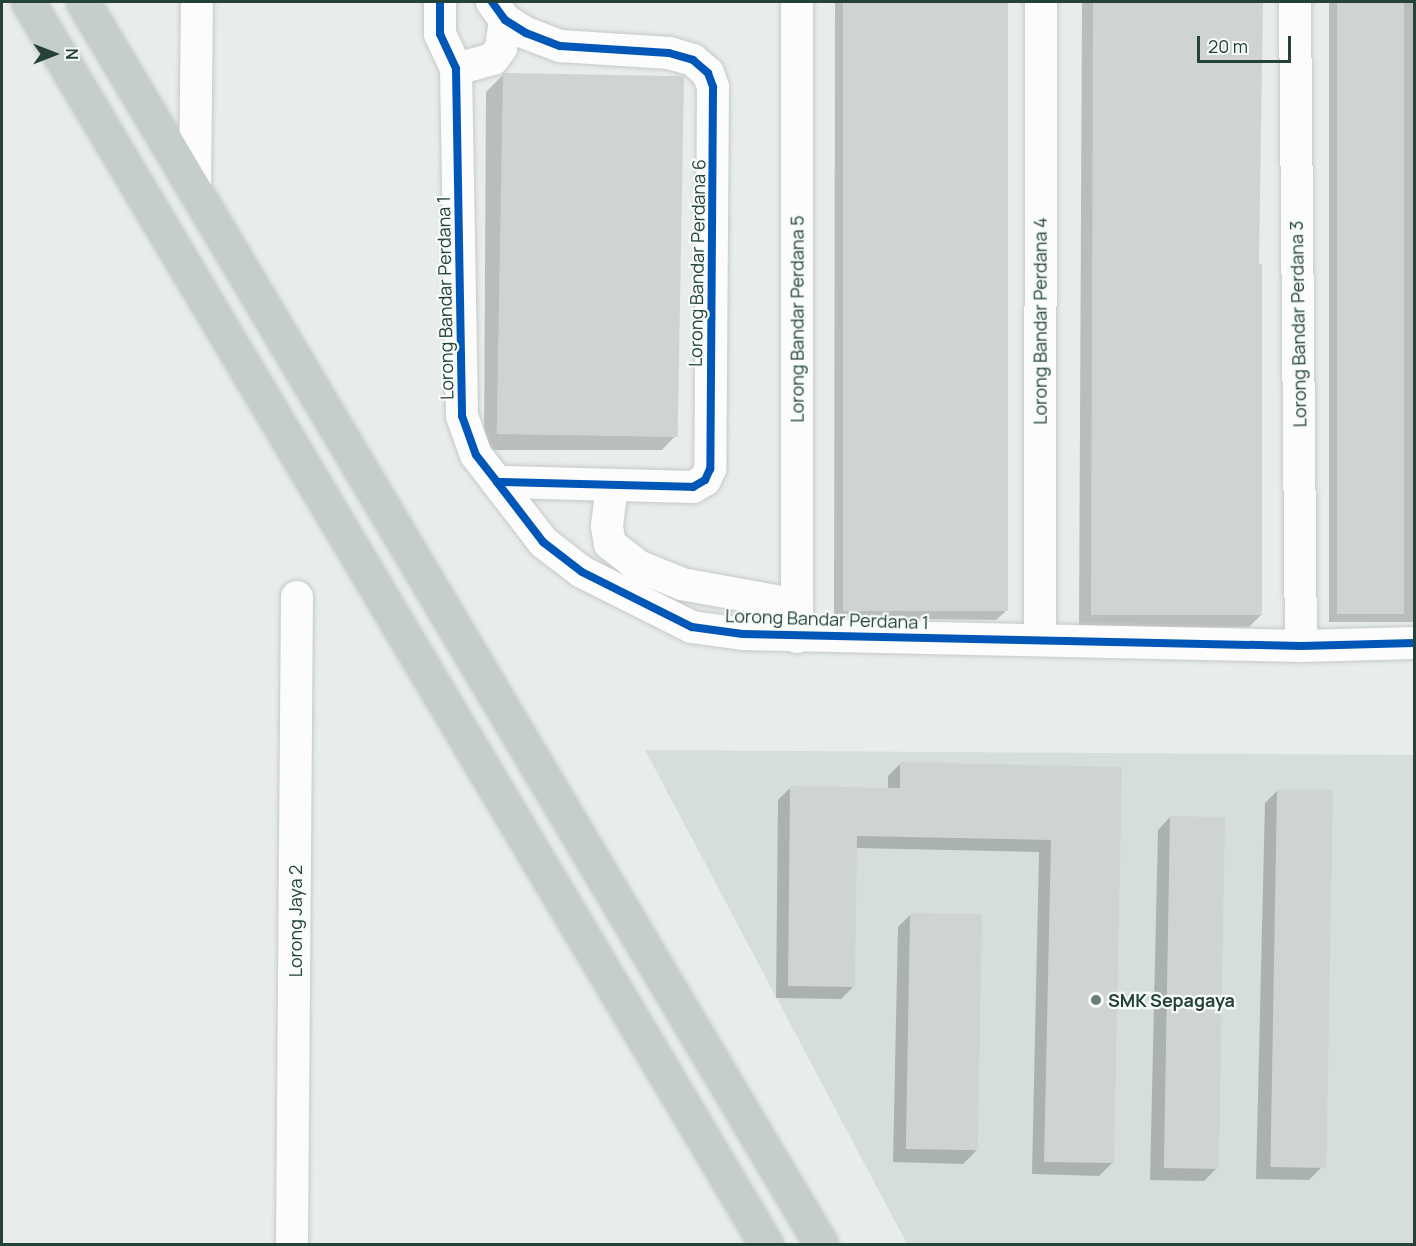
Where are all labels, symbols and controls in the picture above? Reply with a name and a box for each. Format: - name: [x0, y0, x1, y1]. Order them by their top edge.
- north arrow: [24, 24, 84, 84]
- scale bar: [1200, 24, 1294, 62]
- text: 20 m: [1208, 34, 1248, 58]
- text: N: [61, 48, 83, 60]
- street label: Lorong Bandar Perdana 6: [684, 159, 710, 367]
- street label: Lorong Bandar Perdana 1: [432, 196, 458, 400]
- street label: Lorong Bandar Perdana 5: [786, 215, 808, 423]
- street label: Lorong Bandar Perdana 4: [1029, 217, 1051, 425]
- street label: Lorong Bandar Perdana 3: [1285, 220, 1311, 428]
- street label: Lorong Bandar Perdana 1: [725, 605, 929, 633]
- street label: Lorong Jaya 2: [284, 865, 306, 977]
- place label: SMK Sepagaya: [1108, 989, 1235, 1011]
- marker: SMK Sepagaya: [1089, 993, 1103, 1007]

